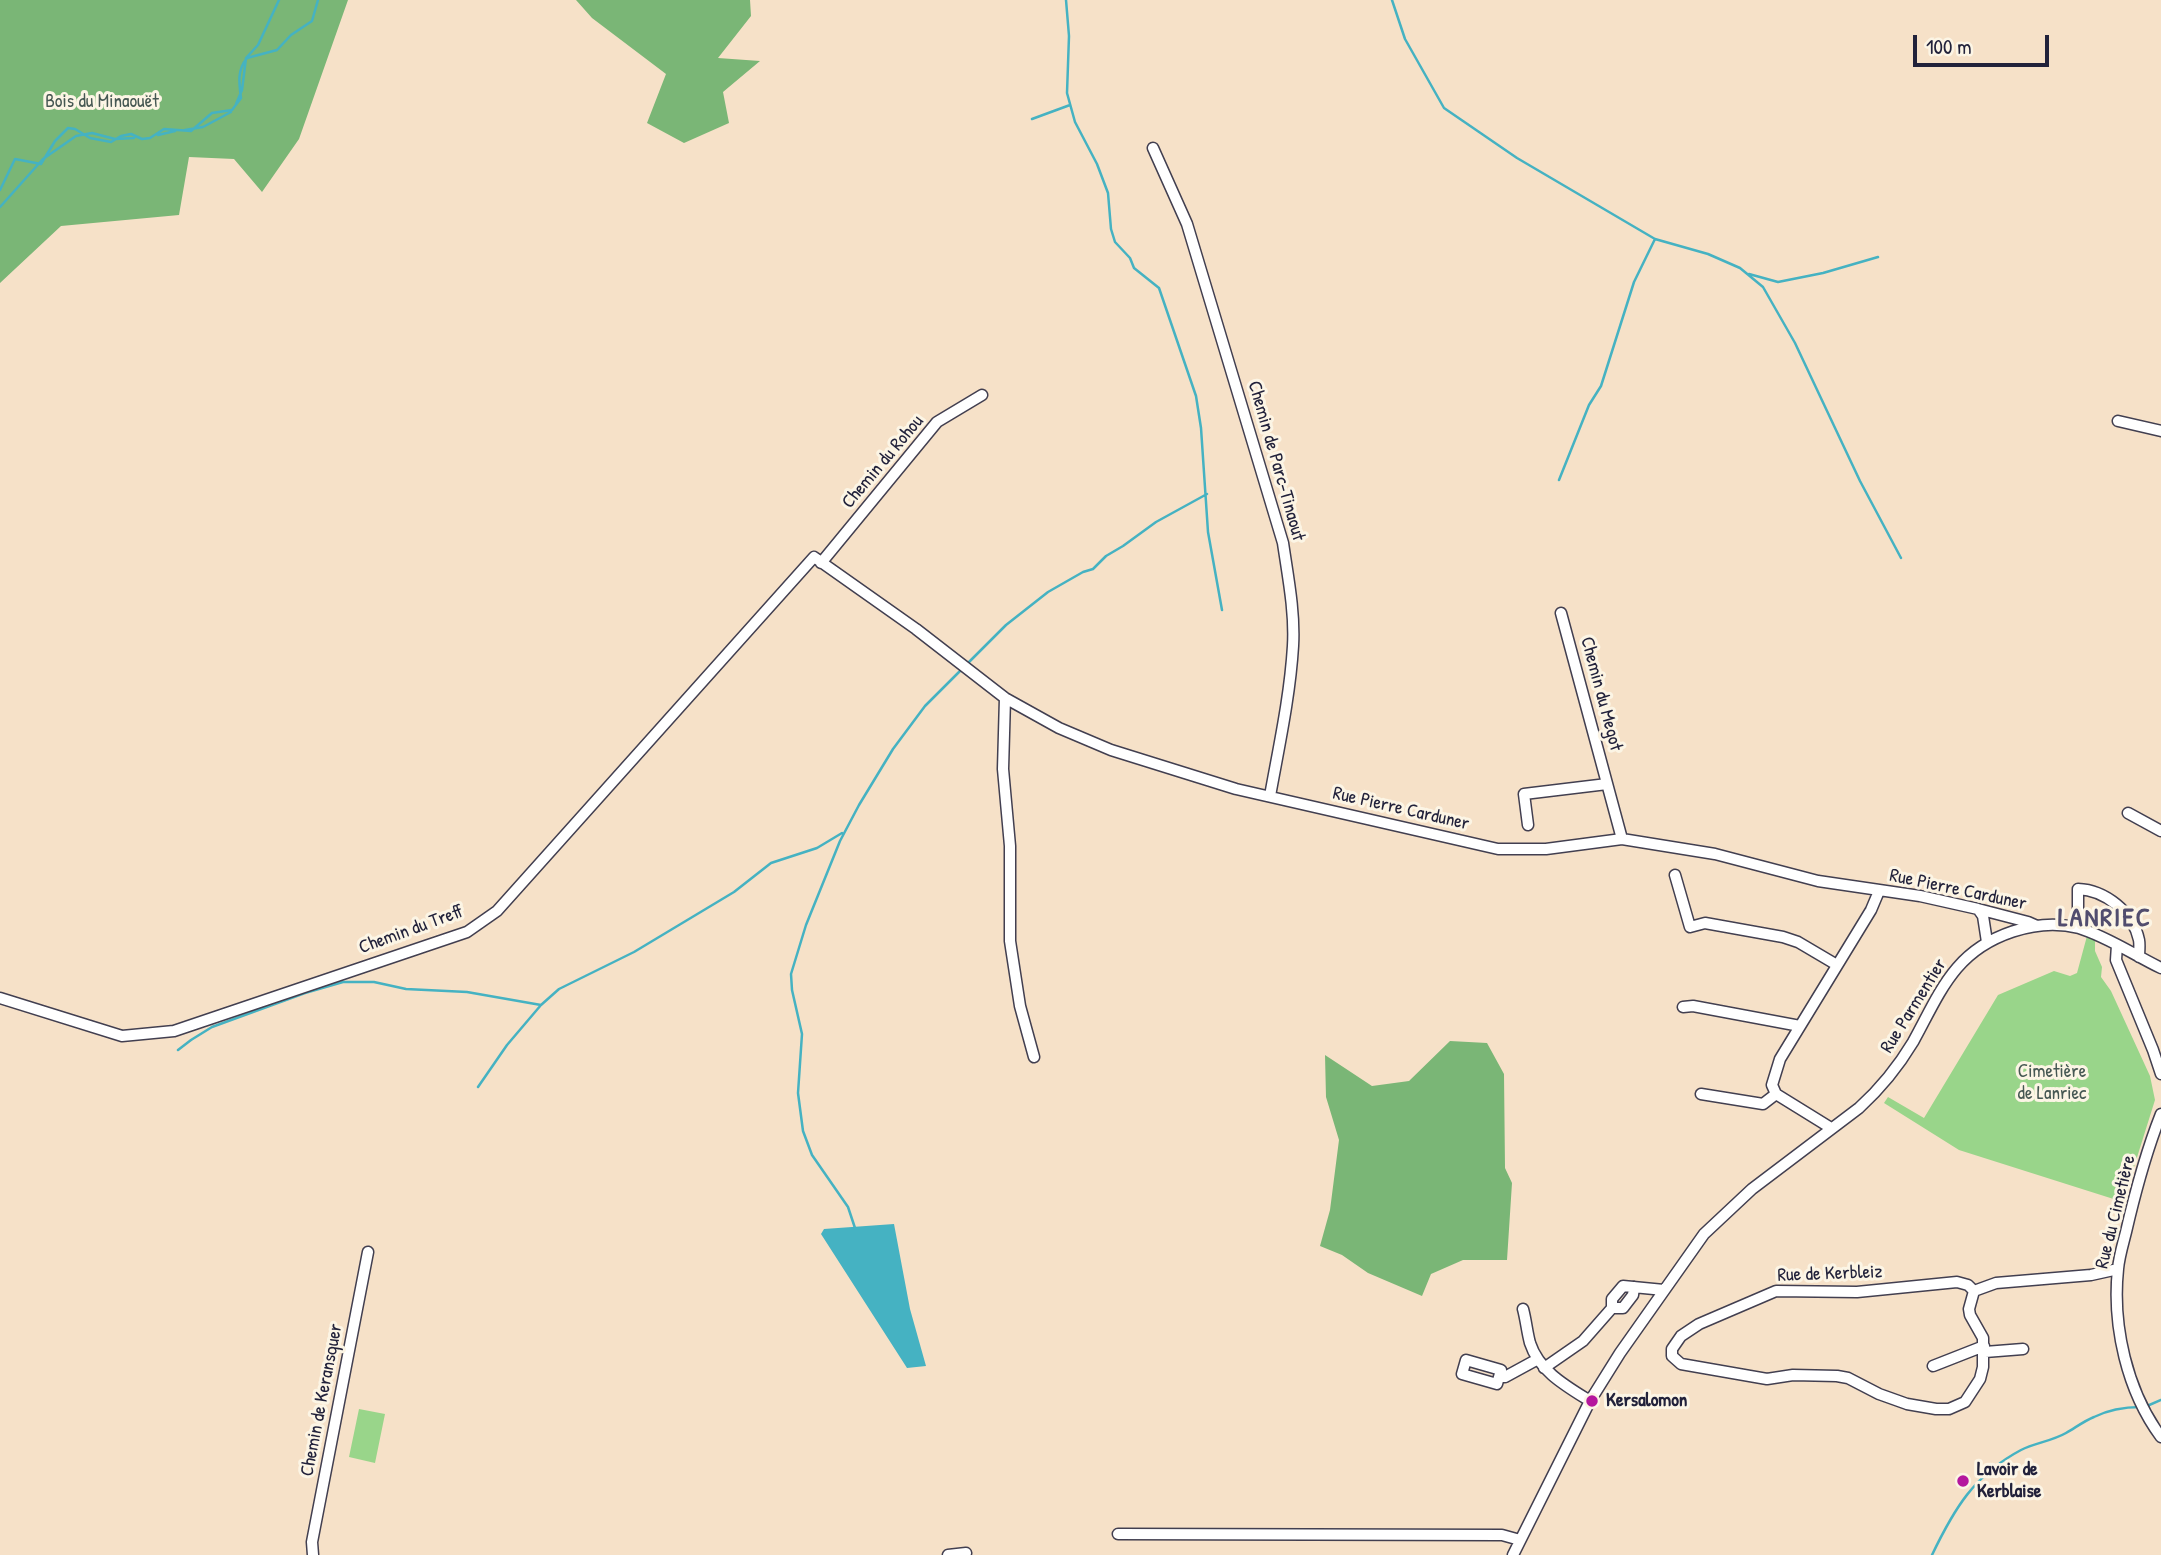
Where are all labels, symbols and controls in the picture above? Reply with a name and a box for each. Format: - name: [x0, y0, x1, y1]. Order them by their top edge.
- scale bar: [1916, 21, 2052, 65]
- text: 100 m: [1926, 32, 1972, 61]
- park label: Bois du Minaouët: [45, 91, 159, 113]
- street label: Chemin de Parc-Tinaout: [1242, 378, 1310, 544]
- street label: Chemin du Rohou: [837, 411, 929, 513]
- street label: Chemin du Megot: [1575, 635, 1627, 753]
- street label: Rue Pierre Carduner: [1331, 782, 1471, 836]
- street label: Rue Pierre Carduner: [1887, 864, 2029, 916]
- street label: Chemin du Treff: [356, 901, 466, 959]
- district label: LANRIEC: [2059, 903, 2151, 935]
- street label: Rue Parmentier: [1876, 955, 1952, 1057]
- park label: Cimetière de Lanriec: [2018, 1061, 2086, 1105]
- street label: Rue du Cimetière: [2091, 1153, 2141, 1271]
- street label: Rue de Kerbleiz: [1777, 1261, 1883, 1287]
- street label: Chemin de Keransquer: [296, 1322, 348, 1478]
- place label: Kersalomon: [1606, 1390, 1687, 1412]
- marker: Kersalomon: [1584, 1393, 1600, 1409]
- place label: Lavoir de Kerblaise: [1977, 1459, 2041, 1503]
- marker: Lavoir de Kerblaise: [1955, 1473, 1971, 1489]

